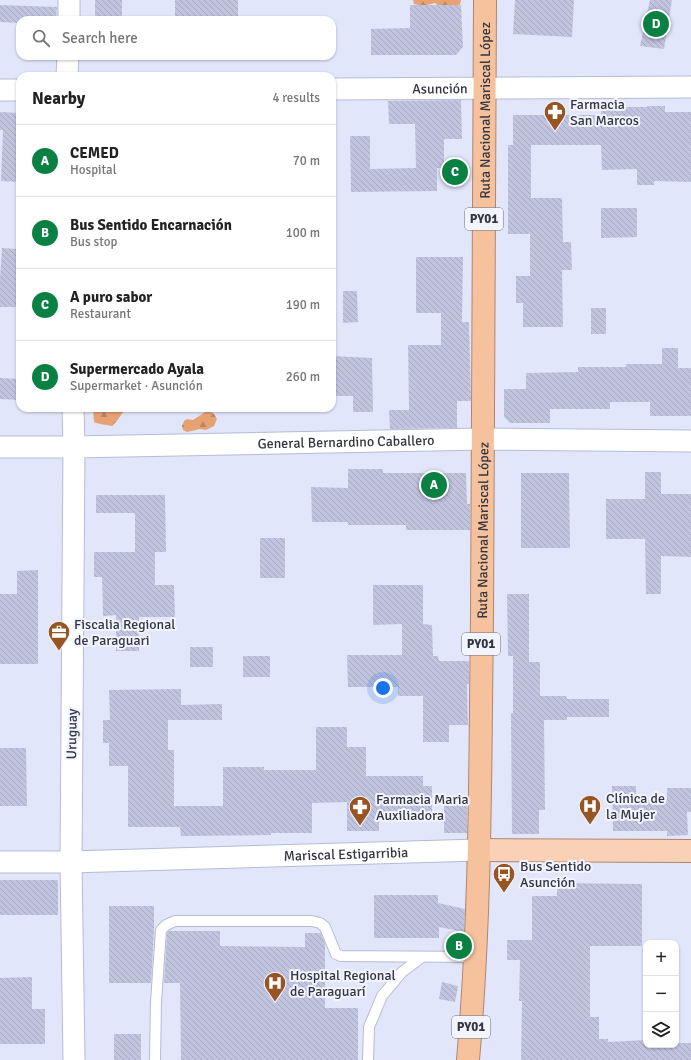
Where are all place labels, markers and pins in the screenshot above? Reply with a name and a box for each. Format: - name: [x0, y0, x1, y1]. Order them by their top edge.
- pin: D: [643, 9, 669, 39]
- place label: Farmacia San Marcos: [570, 96, 639, 129]
- pharmacy icon: Farmacia San Marcos: [542, 99, 568, 132]
- pin: C: [442, 157, 468, 187]
- pin: A: [421, 470, 447, 500]
- place label: Fiscalia Regional de Paraguari: [74, 616, 175, 649]
- office icon: Fiscalia Regional de Paraguari: [46, 619, 72, 652]
- place label: Clínica de la Mujer: [606, 790, 665, 823]
- place label: Farmacia Maria Auxiliadora: [376, 791, 469, 824]
- hospital icon: Clínica de la Mujer: [577, 793, 603, 826]
- pharmacy icon: Farmacia Maria Auxiliadora: [347, 794, 373, 827]
- place label: Bus Sentido Asunción: [520, 858, 591, 891]
- bus stop icon: Bus Sentido Asunción: [491, 861, 517, 894]
- pin: B: [446, 931, 472, 961]
- place label: Hospital Regional de Paraguarí: [290, 967, 396, 1000]
- hospital icon: Hospital Regional de Paraguarí: [262, 970, 288, 1003]

